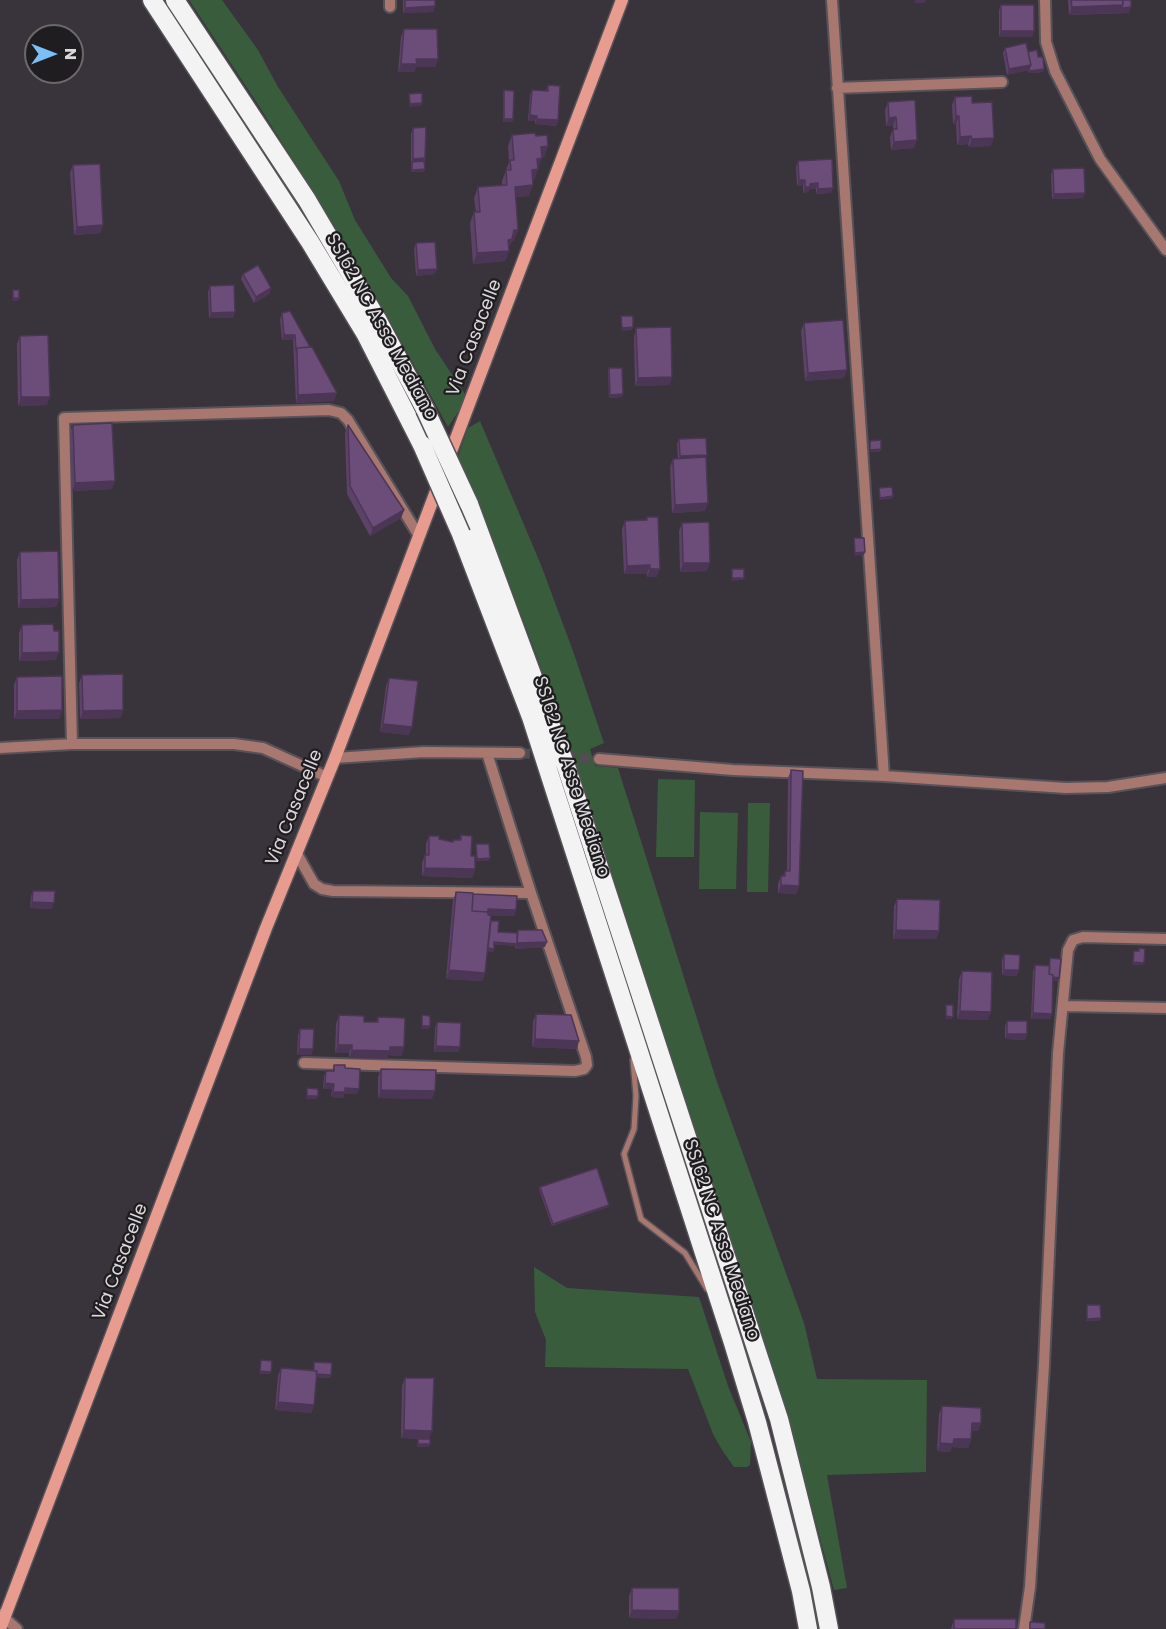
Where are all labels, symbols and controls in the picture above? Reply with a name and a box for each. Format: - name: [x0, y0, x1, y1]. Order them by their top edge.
- north arrow: [24, 24, 84, 84]
- text: N: [59, 48, 82, 60]
- street label: SS162 NC Asse Mediano: [321, 230, 441, 424]
- street label: Via Casacelle: [443, 277, 507, 399]
- street label: SS162 NC Asse Mediano: [528, 674, 614, 880]
- street label: Via Casacelle: [262, 747, 328, 869]
- street label: SS162 NC Asse Mediano: [678, 1137, 764, 1343]
- street label: Via Casacelle: [89, 1201, 153, 1323]

